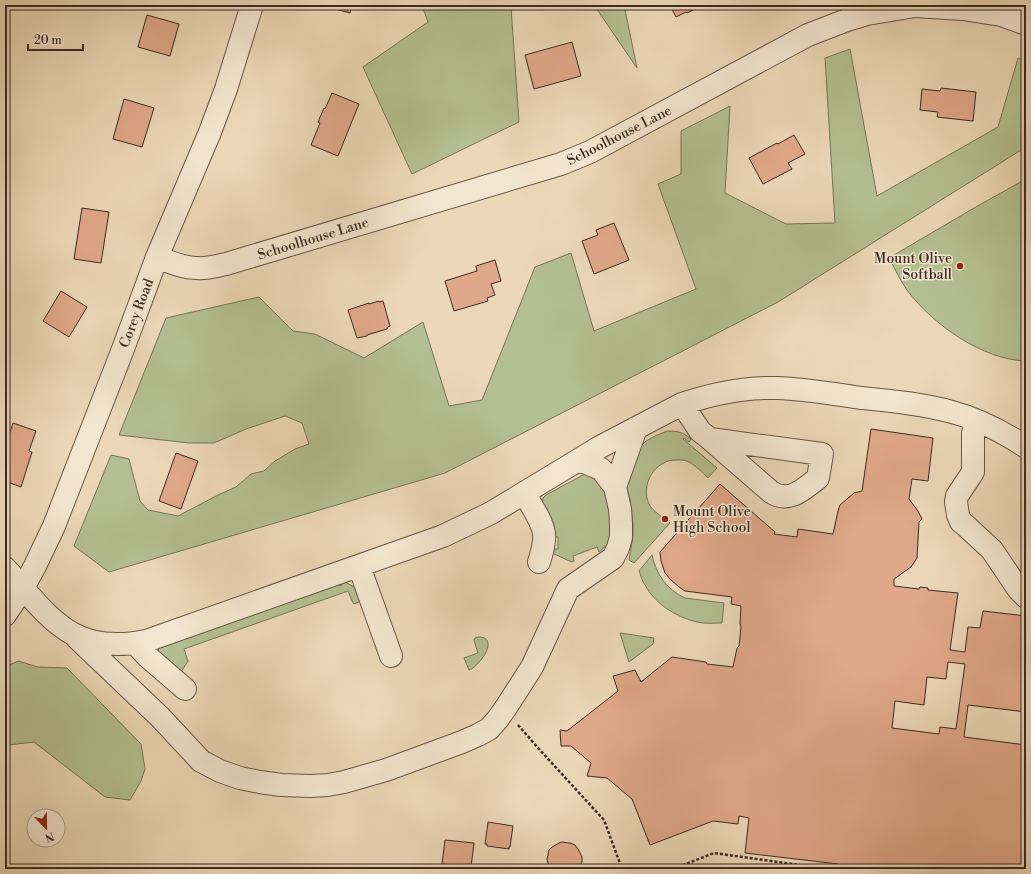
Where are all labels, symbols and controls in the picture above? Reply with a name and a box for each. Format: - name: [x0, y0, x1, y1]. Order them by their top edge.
- scale bar: [28, 26, 83, 52]
- text: 20 m: [34, 33, 62, 48]
- street label: Schoolhouse Lane: [564, 102, 675, 170]
- street label: Schoolhouse Lane: [256, 213, 371, 264]
- place label: Mount Olive Softball: [874, 250, 952, 284]
- marker: Mount Olive Softball: [955, 261, 965, 271]
- street label: Corey Road: [116, 276, 158, 350]
- place label: Mount Olive High School: [673, 503, 751, 537]
- marker: Mount Olive High School: [660, 514, 670, 524]
- north arrow: [26, 808, 66, 848]
- text: N: [42, 828, 56, 845]

